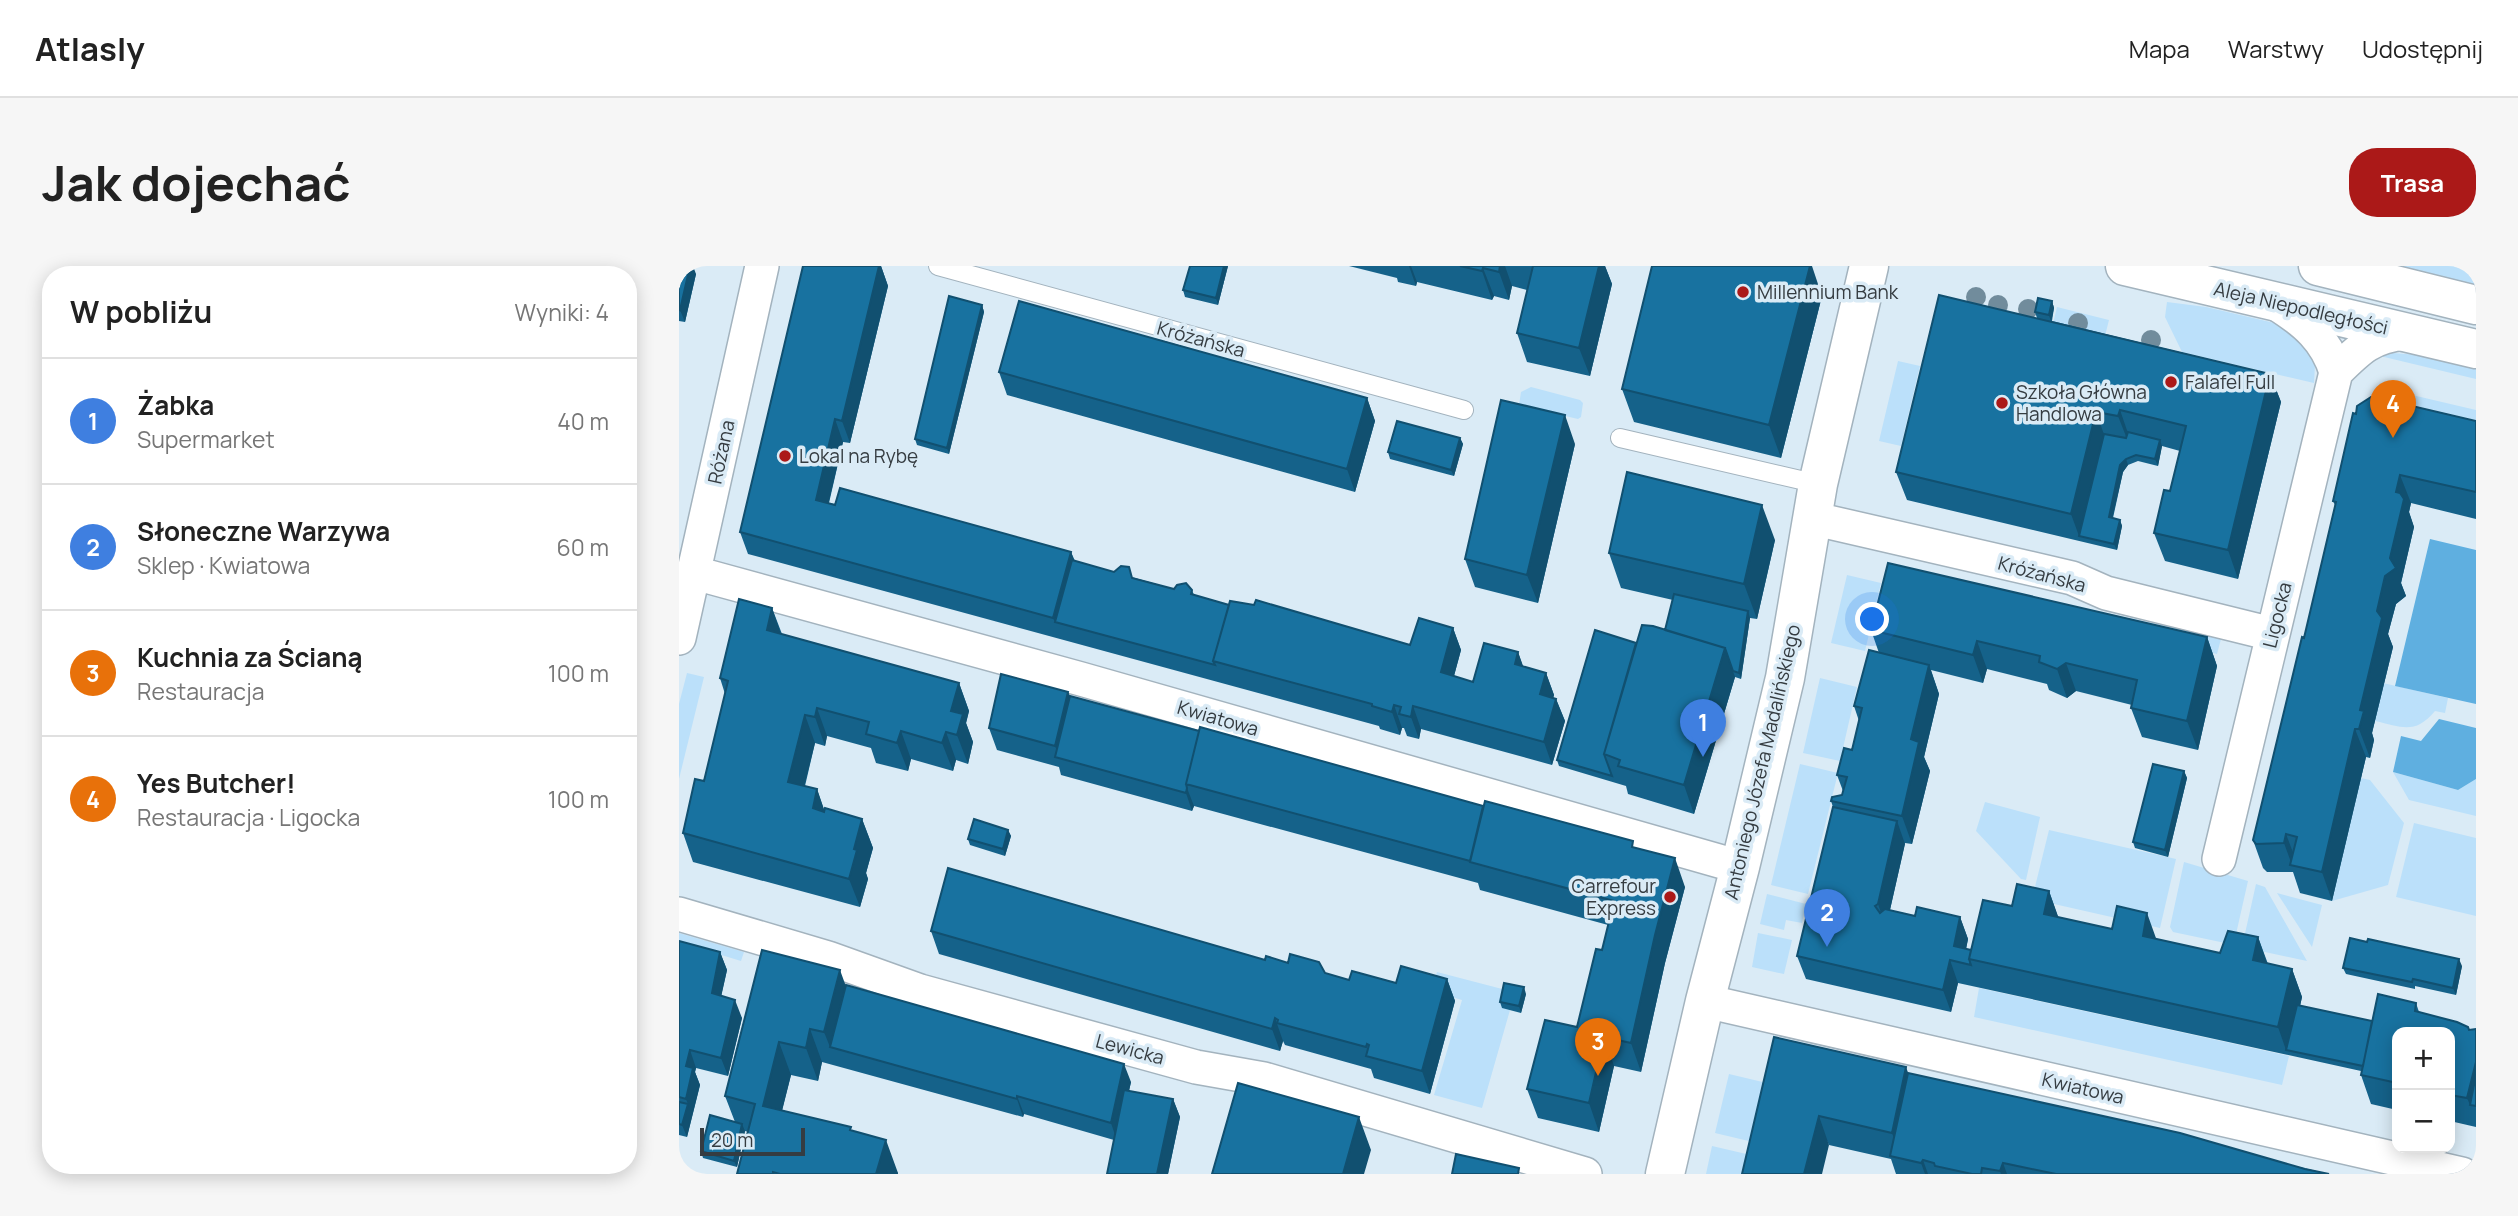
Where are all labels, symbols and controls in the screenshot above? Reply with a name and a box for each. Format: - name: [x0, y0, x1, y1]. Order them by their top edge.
- text: Atlasly: [35, 26, 145, 71]
- text: Mapa: [2129, 32, 2190, 65]
- text: Warstwy: [2228, 32, 2324, 65]
- text: Udostępnij: [2362, 32, 2483, 65]
- button: Trasa: [2349, 148, 2476, 217]
- text: Jak dojechać: [42, 149, 350, 216]
- street label: Aleja Niepodległości: [2211, 275, 2391, 341]
- place label: Millennium Bank: [1757, 279, 1899, 305]
- marker: Millennium Bank: [1735, 284, 1751, 300]
- text: W pobliżu: [70, 291, 212, 332]
- text: Wyniki: 4: [515, 296, 609, 328]
- street label: Króżańska: [1154, 315, 1248, 363]
- place label: Falafel Full: [2185, 369, 2275, 395]
- marker: Falafel Full: [2163, 374, 2179, 390]
- place label: Szkoła Główna Handlowa: [2016, 379, 2147, 427]
- pin: 4: [2370, 380, 2416, 438]
- text: Żabka: [137, 387, 214, 423]
- marker: Szkoła Główna Handlowa: [1994, 395, 2010, 411]
- text: 1: [88, 405, 98, 437]
- text: 40 m: [557, 405, 609, 437]
- street label: Różana: [702, 418, 740, 486]
- text: Supermarket: [137, 423, 275, 455]
- place label: Lokal na Rybę: [799, 443, 918, 469]
- marker: Lokal na Rybę: [777, 448, 793, 464]
- text: Słoneczne Warzywa: [137, 513, 390, 549]
- text: 2: [86, 531, 100, 563]
- text: 60 m: [557, 531, 609, 563]
- text: Sklep · Kwiatowa: [137, 549, 310, 581]
- street label: Króżańska: [1995, 550, 2089, 598]
- street label: Ligocka: [2256, 579, 2298, 651]
- your location: [1855, 602, 1889, 636]
- street label: Antoniego Józefa Madalińskiego: [1718, 622, 1806, 902]
- text: Kuchnia za Ścianą: [137, 639, 363, 675]
- text: 3: [86, 657, 100, 689]
- text: 100 m: [548, 657, 609, 689]
- text: Restauracja: [137, 675, 265, 707]
- street label: Kwiatowa: [1174, 694, 1262, 742]
- pin: 1: [1680, 699, 1726, 757]
- text: Yes Butcher!: [137, 765, 296, 801]
- text: 4: [86, 783, 100, 815]
- text: 100 m: [548, 783, 609, 815]
- text: Restauracja · Ligocka: [137, 801, 360, 833]
- place label: Carrefour Express: [1572, 873, 1656, 921]
- marker: Carrefour Express: [1662, 889, 1678, 905]
- pin: 2: [1804, 889, 1850, 947]
- pin: 3: [1575, 1018, 1621, 1076]
- street label: Lewicka: [1093, 1027, 1167, 1071]
- map controls: [2392, 1027, 2455, 1153]
- button: +: [2392, 1027, 2455, 1090]
- street label: Kwiatowa: [2039, 1066, 2127, 1110]
- button: −: [2392, 1090, 2455, 1153]
- scale bar: [700, 1125, 805, 1157]
- text: 20 m: [711, 1127, 753, 1153]

